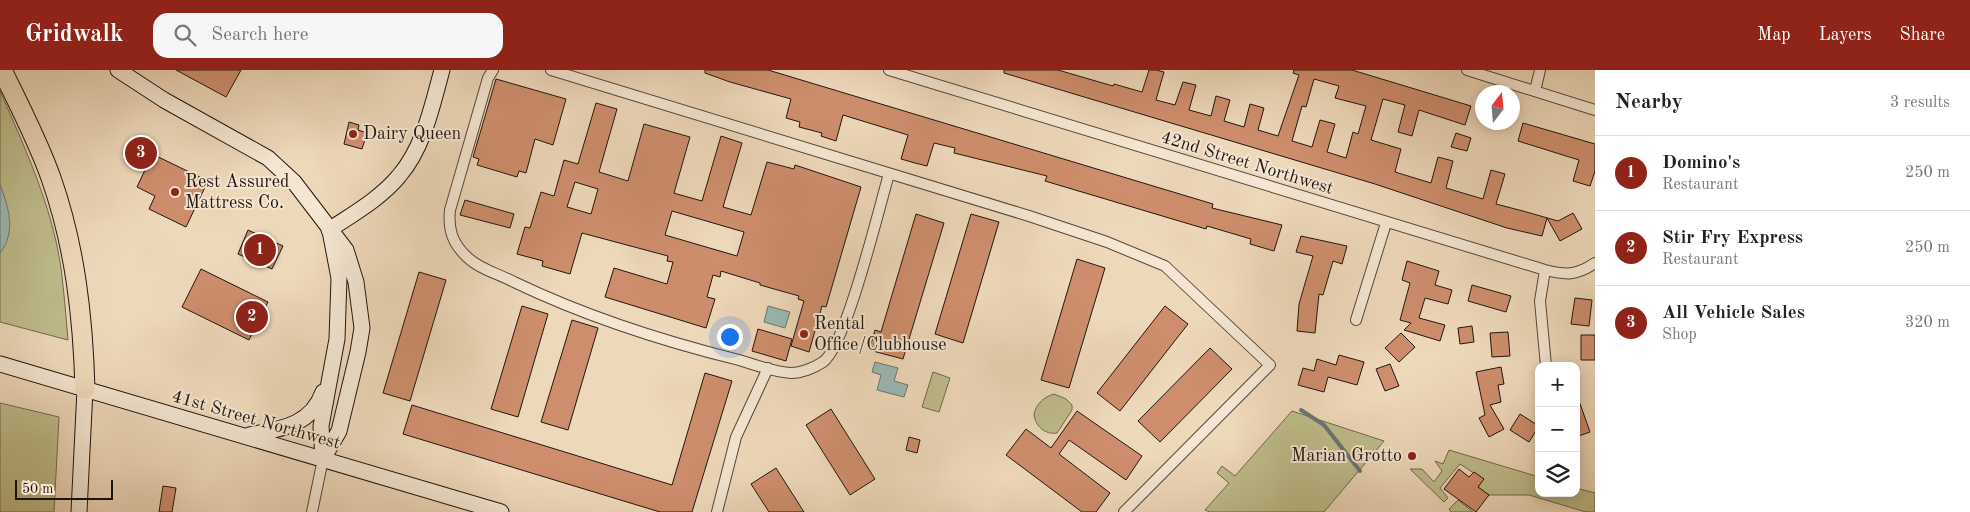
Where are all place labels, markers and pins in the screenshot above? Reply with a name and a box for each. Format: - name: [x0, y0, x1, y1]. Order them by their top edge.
- place label: Dairy Queen: [363, 125, 462, 143]
- marker: Dairy Queen: [347, 128, 359, 140]
- pin: 3: [125, 134, 157, 172]
- place label: Rest Assured Mattress Co.: [185, 173, 289, 212]
- marker: Rest Assured Mattress Co.: [169, 186, 181, 198]
- pin: 1: [244, 231, 276, 269]
- pin: 2: [236, 298, 268, 336]
- place label: Rental Office/Clubhouse: [814, 315, 946, 354]
- marker: Rental Office/Clubhouse: [798, 328, 810, 340]
- place label: Marian Grotto: [1291, 447, 1402, 465]
- marker: Marian Grotto: [1406, 450, 1418, 462]

